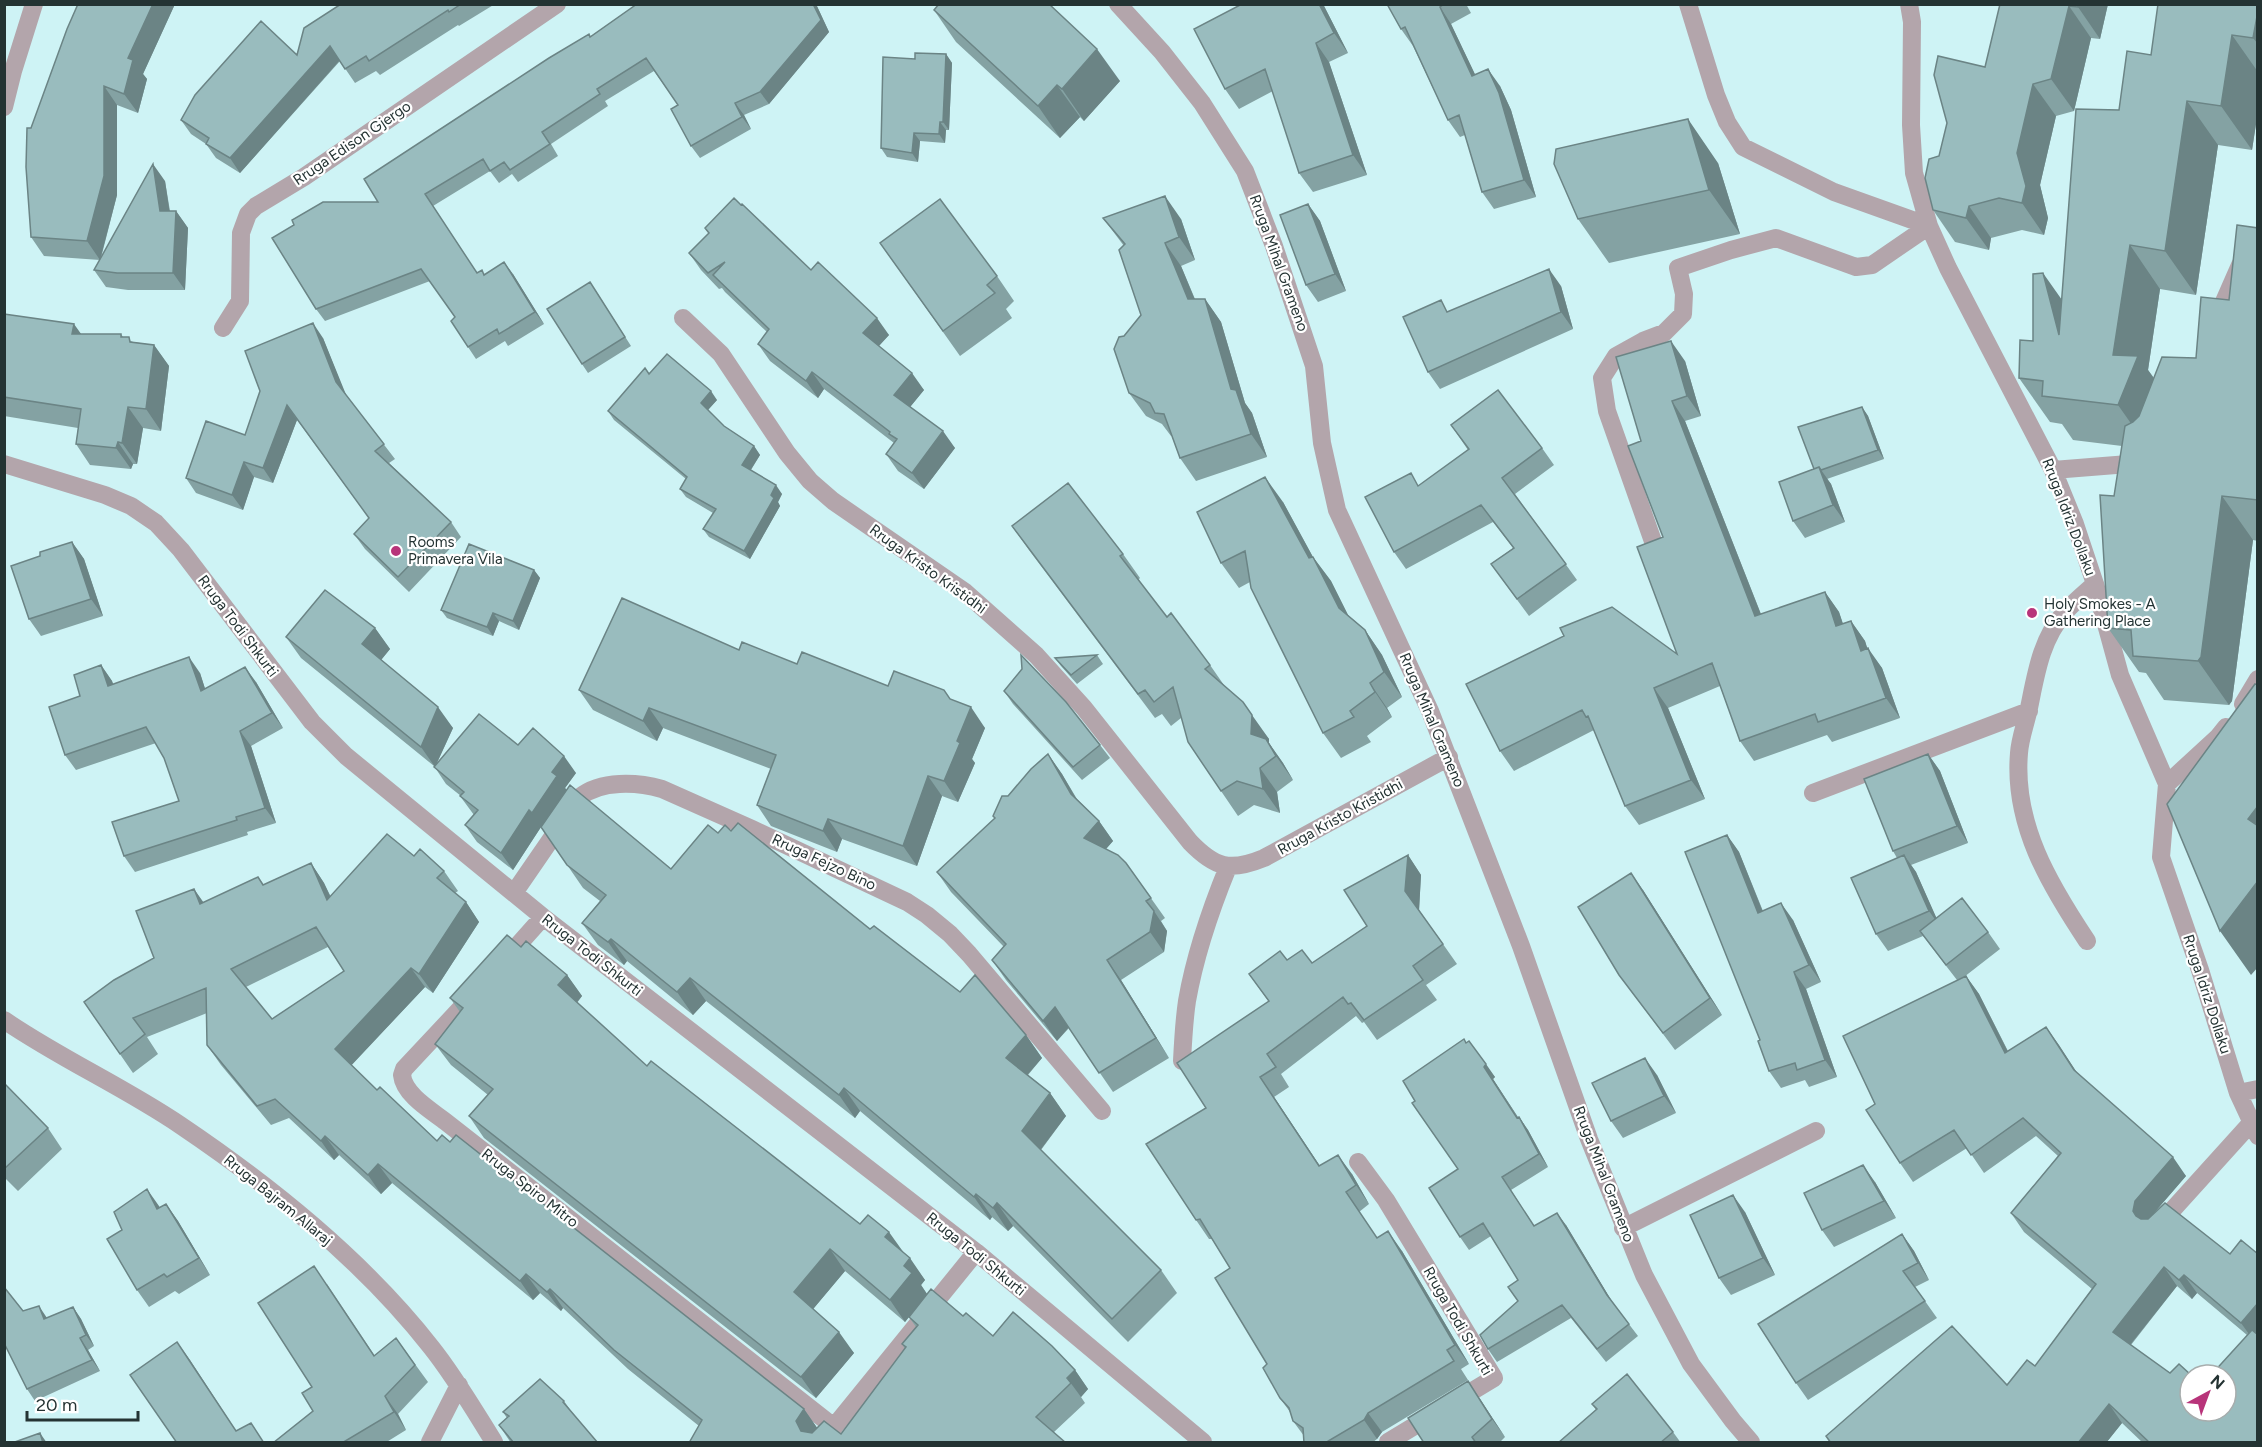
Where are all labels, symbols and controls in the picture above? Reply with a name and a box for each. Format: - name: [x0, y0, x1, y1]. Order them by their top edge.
- street label: Rruga Edison Gjergo: [290, 97, 415, 189]
- street label: Rruga Mihal Grameno: [1246, 192, 1312, 334]
- street label: Rruga Idriz Dollaku: [2038, 456, 2100, 578]
- street label: Rruga Kristo Kristidhi: [866, 521, 990, 617]
- place label: Rooms Primavera Vila: [408, 533, 503, 568]
- marker: Rooms Primavera Vila: [389, 544, 403, 558]
- street label: Rruga Todi Shkurti: [194, 572, 282, 680]
- place label: Holy Smokes - A Gathering Place: [2044, 595, 2156, 630]
- marker: Holy Smokes - A Gathering Place: [2025, 606, 2039, 620]
- street label: Rruga Mihal Grameno: [1396, 650, 1469, 790]
- street label: Rruga Kristo Kristidhi: [1274, 775, 1406, 859]
- street label: Rruga Fejzo Bino: [769, 830, 879, 894]
- street label: Rruga Todi Shkurti: [538, 910, 646, 1000]
- street label: Rruga Idriz Dollaku: [2179, 932, 2235, 1056]
- street label: Rruga Mihal Grameno: [1570, 1103, 1638, 1245]
- street label: Rruga Spiro Mitro: [478, 1145, 582, 1231]
- street label: Rruga Bajram Allaraj: [220, 1151, 336, 1249]
- street label: Rruga Todi Shkurti: [923, 1208, 1029, 1300]
- street label: Rruga Todi Shkurti: [1420, 1263, 1496, 1379]
- north arrow: [2178, 1363, 2238, 1423]
- text: N: [2207, 1371, 2228, 1393]
- scale bar: [27, 1384, 138, 1422]
- text: 20 m: [36, 1394, 77, 1416]

